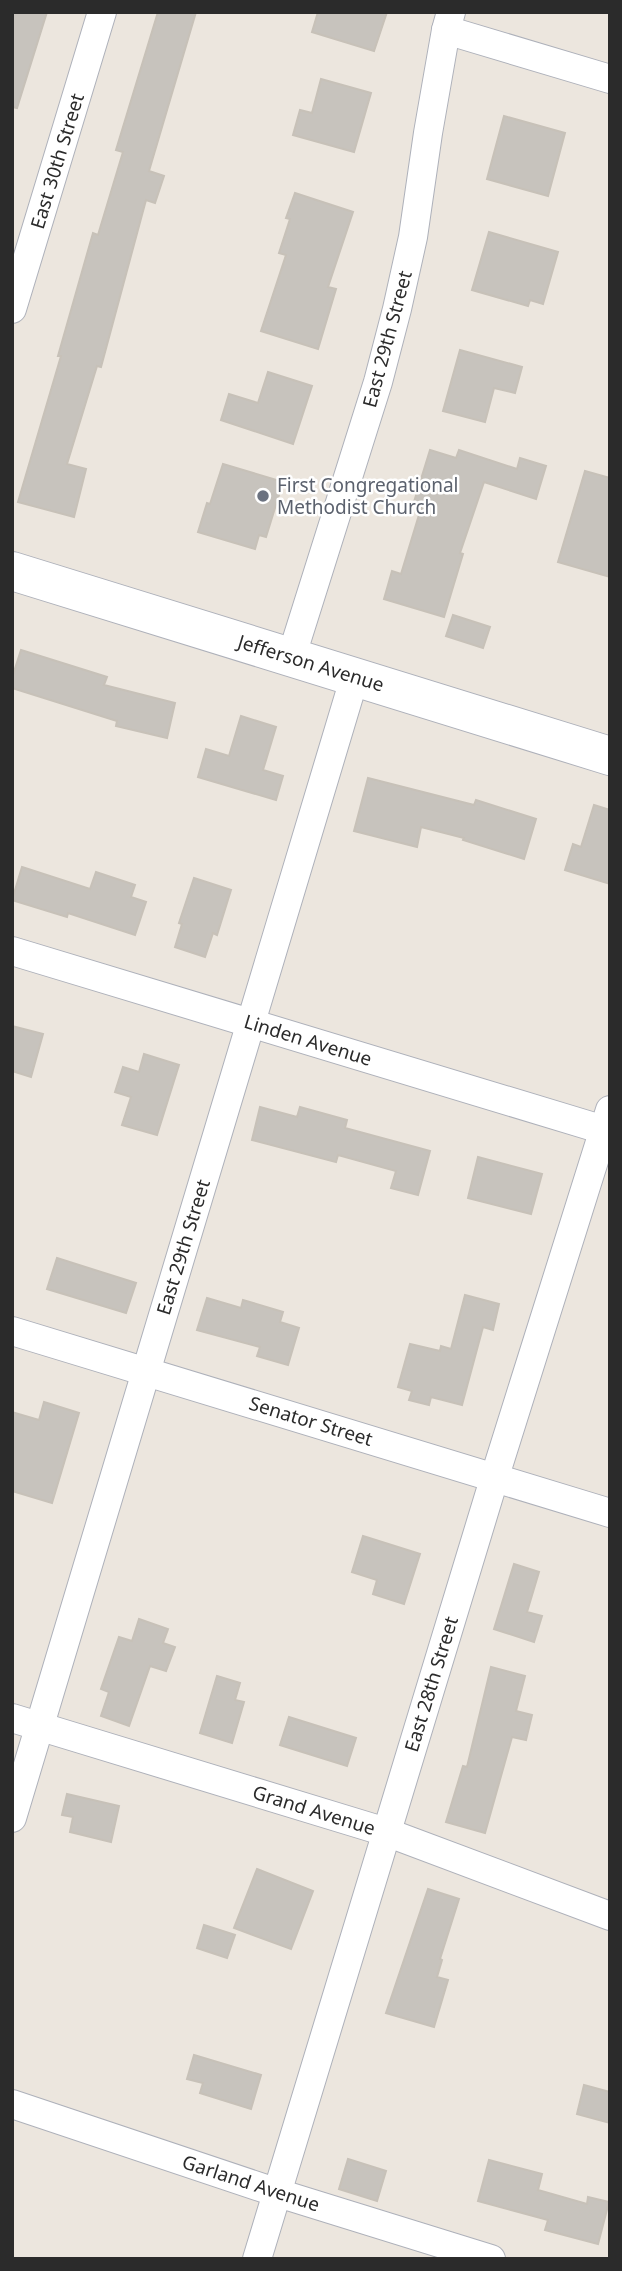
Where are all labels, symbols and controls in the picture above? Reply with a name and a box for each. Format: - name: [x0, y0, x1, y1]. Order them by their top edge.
- street label: East 30th Street: [24, 90, 90, 232]
- street label: East 29th Street: [356, 268, 418, 410]
- place label: First Congregational Methodist Church: [277, 472, 459, 520]
- marker: First Congregational Methodist Church: [255, 488, 271, 504]
- street label: Jefferson Avenue: [233, 628, 387, 698]
- street label: Linden Avenue: [241, 1008, 375, 1072]
- street label: East 29th Street: [150, 1176, 216, 1318]
- street label: Senator Street: [246, 1390, 376, 1452]
- street label: East 28th Street: [398, 1613, 464, 1755]
- street label: Grand Avenue: [249, 1779, 379, 1841]
- street label: Garland Avenue: [179, 2149, 323, 2217]

